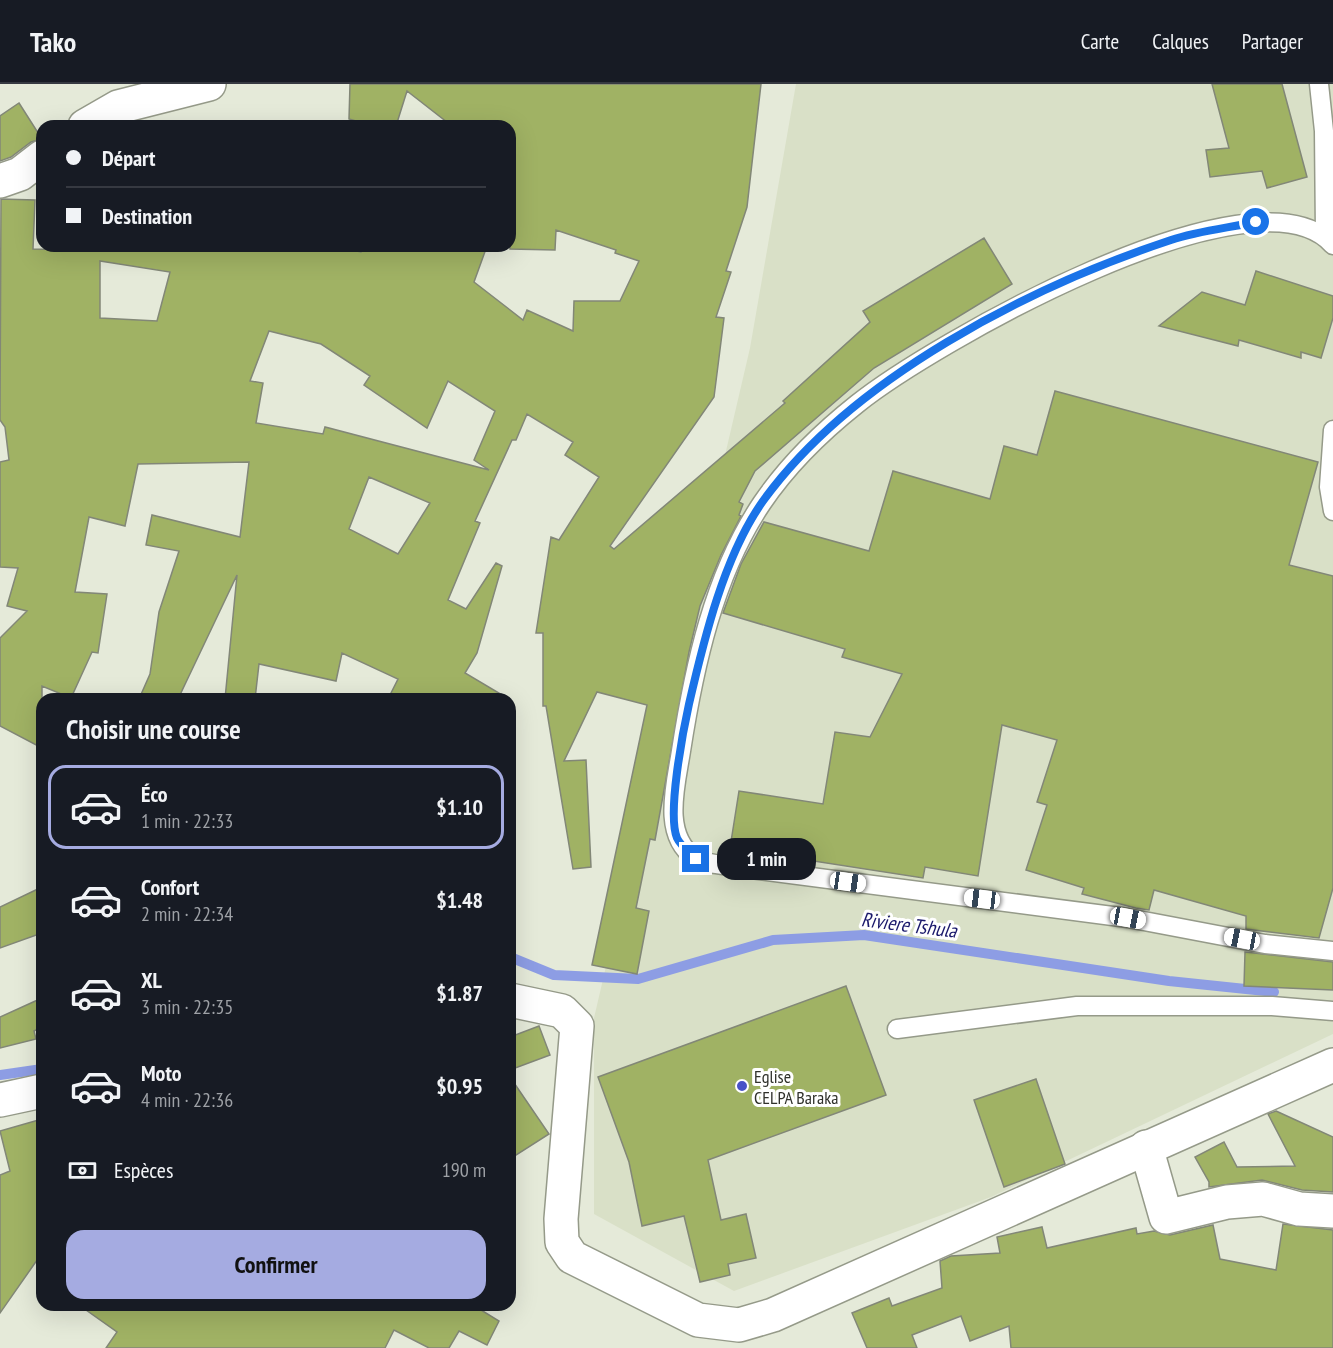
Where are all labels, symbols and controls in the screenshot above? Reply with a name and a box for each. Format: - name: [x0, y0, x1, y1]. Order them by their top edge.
- text: Tako: [30, 23, 76, 60]
- text: Carte: [1081, 28, 1119, 55]
- text: Calques: [1152, 28, 1209, 55]
- text: Partager: [1242, 28, 1303, 55]
- text: Départ: [102, 144, 156, 172]
- text: Destination: [102, 202, 192, 230]
- route start: [1242, 208, 1269, 235]
- text: Choisir une course: [66, 712, 241, 746]
- icon: car: [69, 780, 123, 834]
- text: Éco: [141, 780, 168, 808]
- text: $1.10: [436, 793, 483, 821]
- text: 1 min · 22:33: [141, 808, 233, 834]
- callout: 1 min: [717, 838, 816, 880]
- route end: [682, 845, 709, 872]
- text: 1 min: [746, 846, 787, 872]
- car: [829, 871, 867, 893]
- icon: car: [69, 873, 123, 927]
- text: Confort: [141, 873, 199, 901]
- text: $1.48: [436, 886, 483, 914]
- car: [963, 888, 1001, 910]
- text: 2 min · 22:34: [141, 901, 233, 927]
- water label: Riviere Tshula: [860, 906, 959, 944]
- car: [1109, 906, 1147, 930]
- car: [1223, 927, 1261, 951]
- icon: car: [69, 966, 123, 1020]
- text: XL: [141, 966, 162, 994]
- text: $1.87: [436, 979, 483, 1007]
- text: 3 min · 22:35: [141, 994, 233, 1020]
- icon: car: [69, 1059, 123, 1113]
- text: Moto: [141, 1059, 182, 1087]
- place label: Eglise CELPA Baraka: [754, 1065, 838, 1109]
- text: $0.95: [436, 1072, 483, 1100]
- marker: Eglise CELPA Baraka: [735, 1079, 749, 1093]
- text: 4 min · 22:36: [141, 1087, 233, 1113]
- icon: cash: [66, 1154, 99, 1187]
- text: Espèces: [114, 1156, 173, 1184]
- text: 190 m: [442, 1157, 486, 1183]
- button: Confirmer: [66, 1230, 486, 1299]

